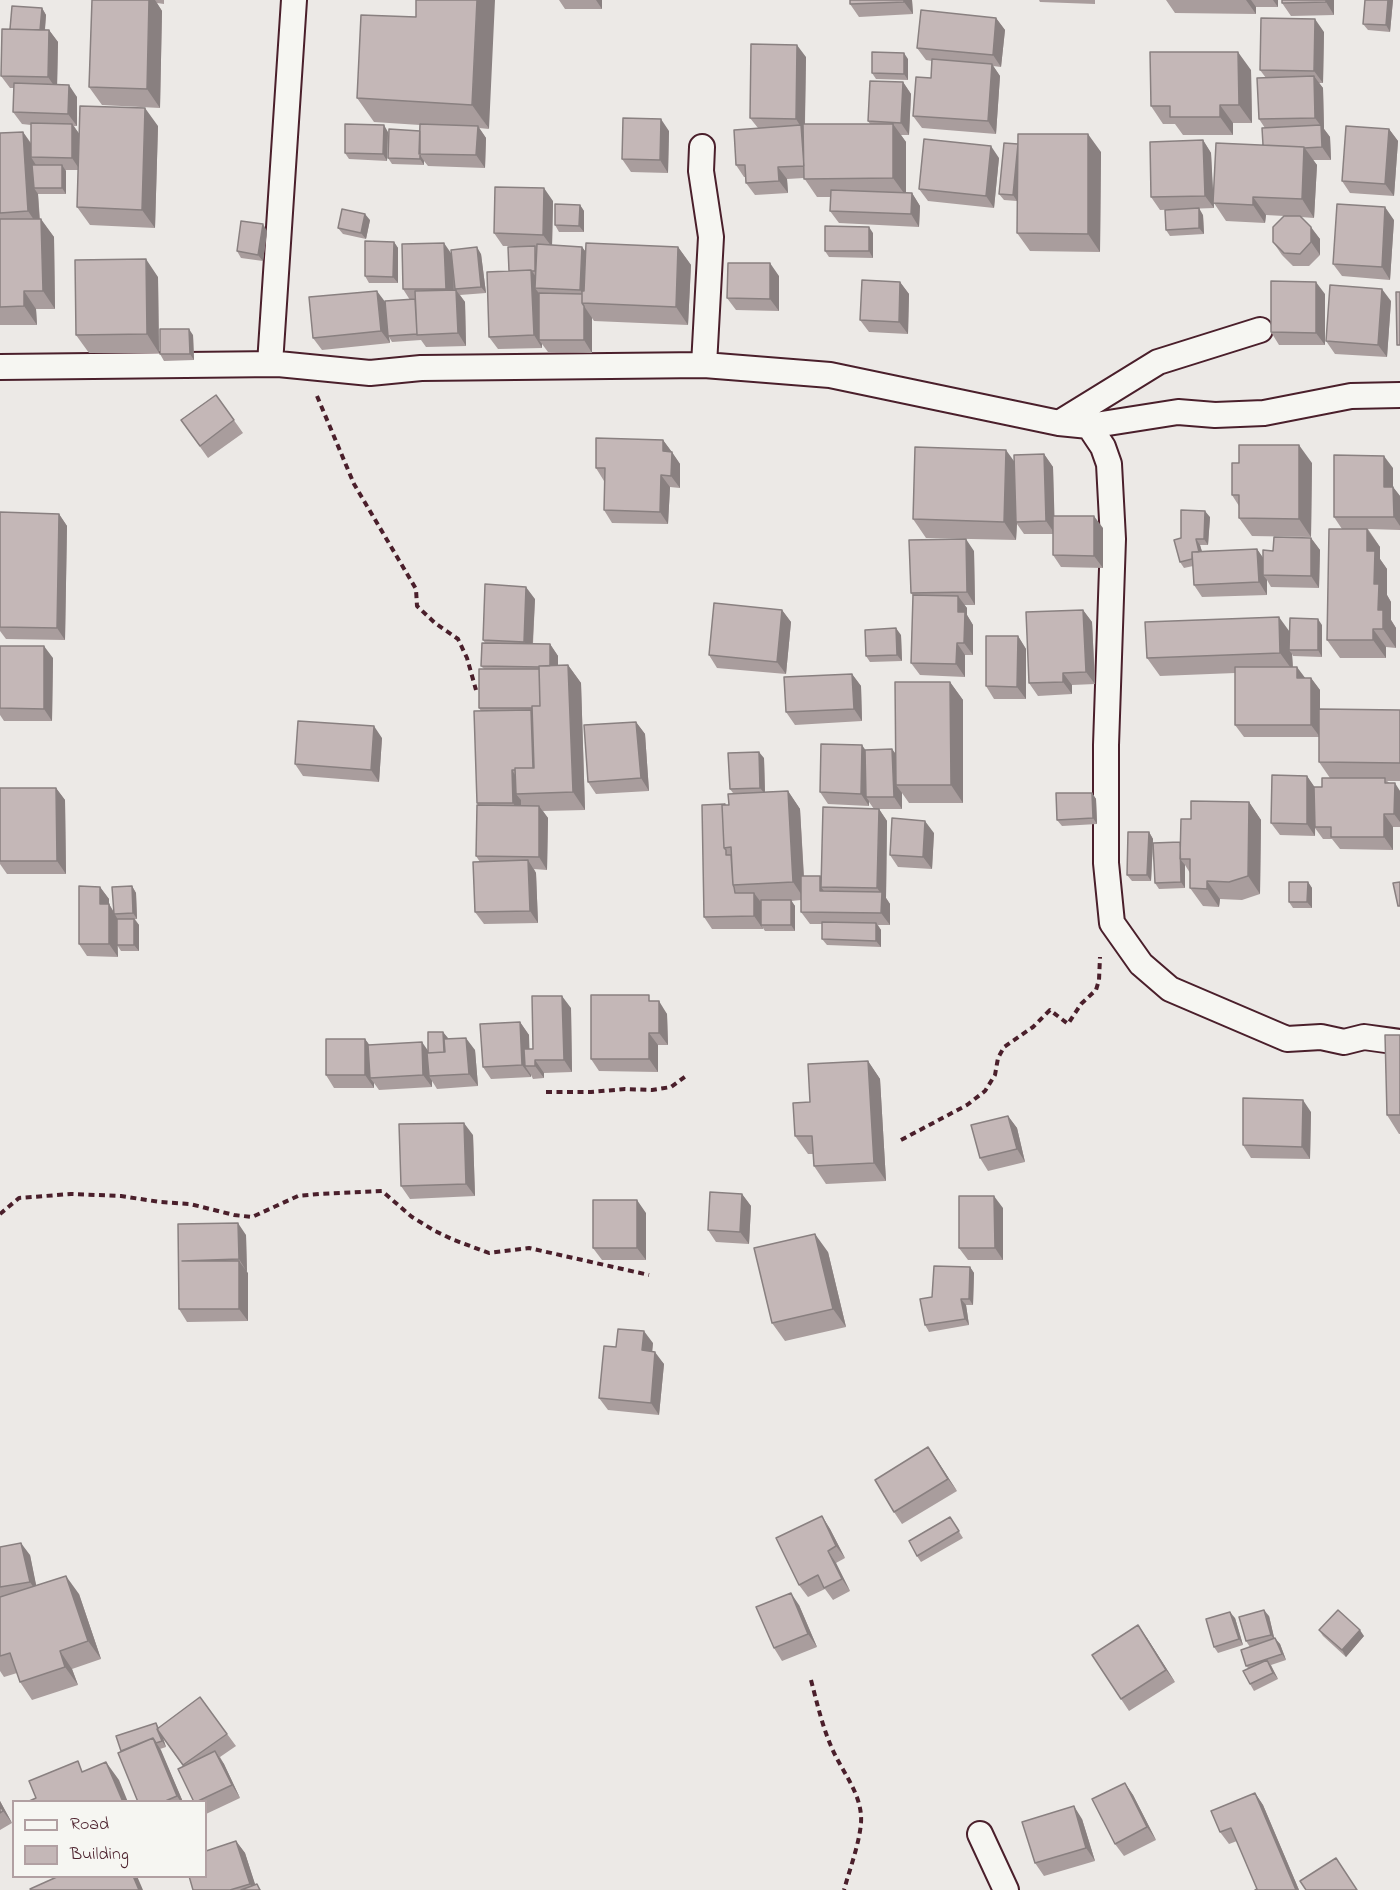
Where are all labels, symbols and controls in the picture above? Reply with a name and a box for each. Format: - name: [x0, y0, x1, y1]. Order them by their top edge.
- legend: [12, 1800, 207, 1878]
- text: Road: [70, 1812, 109, 1838]
- text: Building: [70, 1842, 129, 1868]

